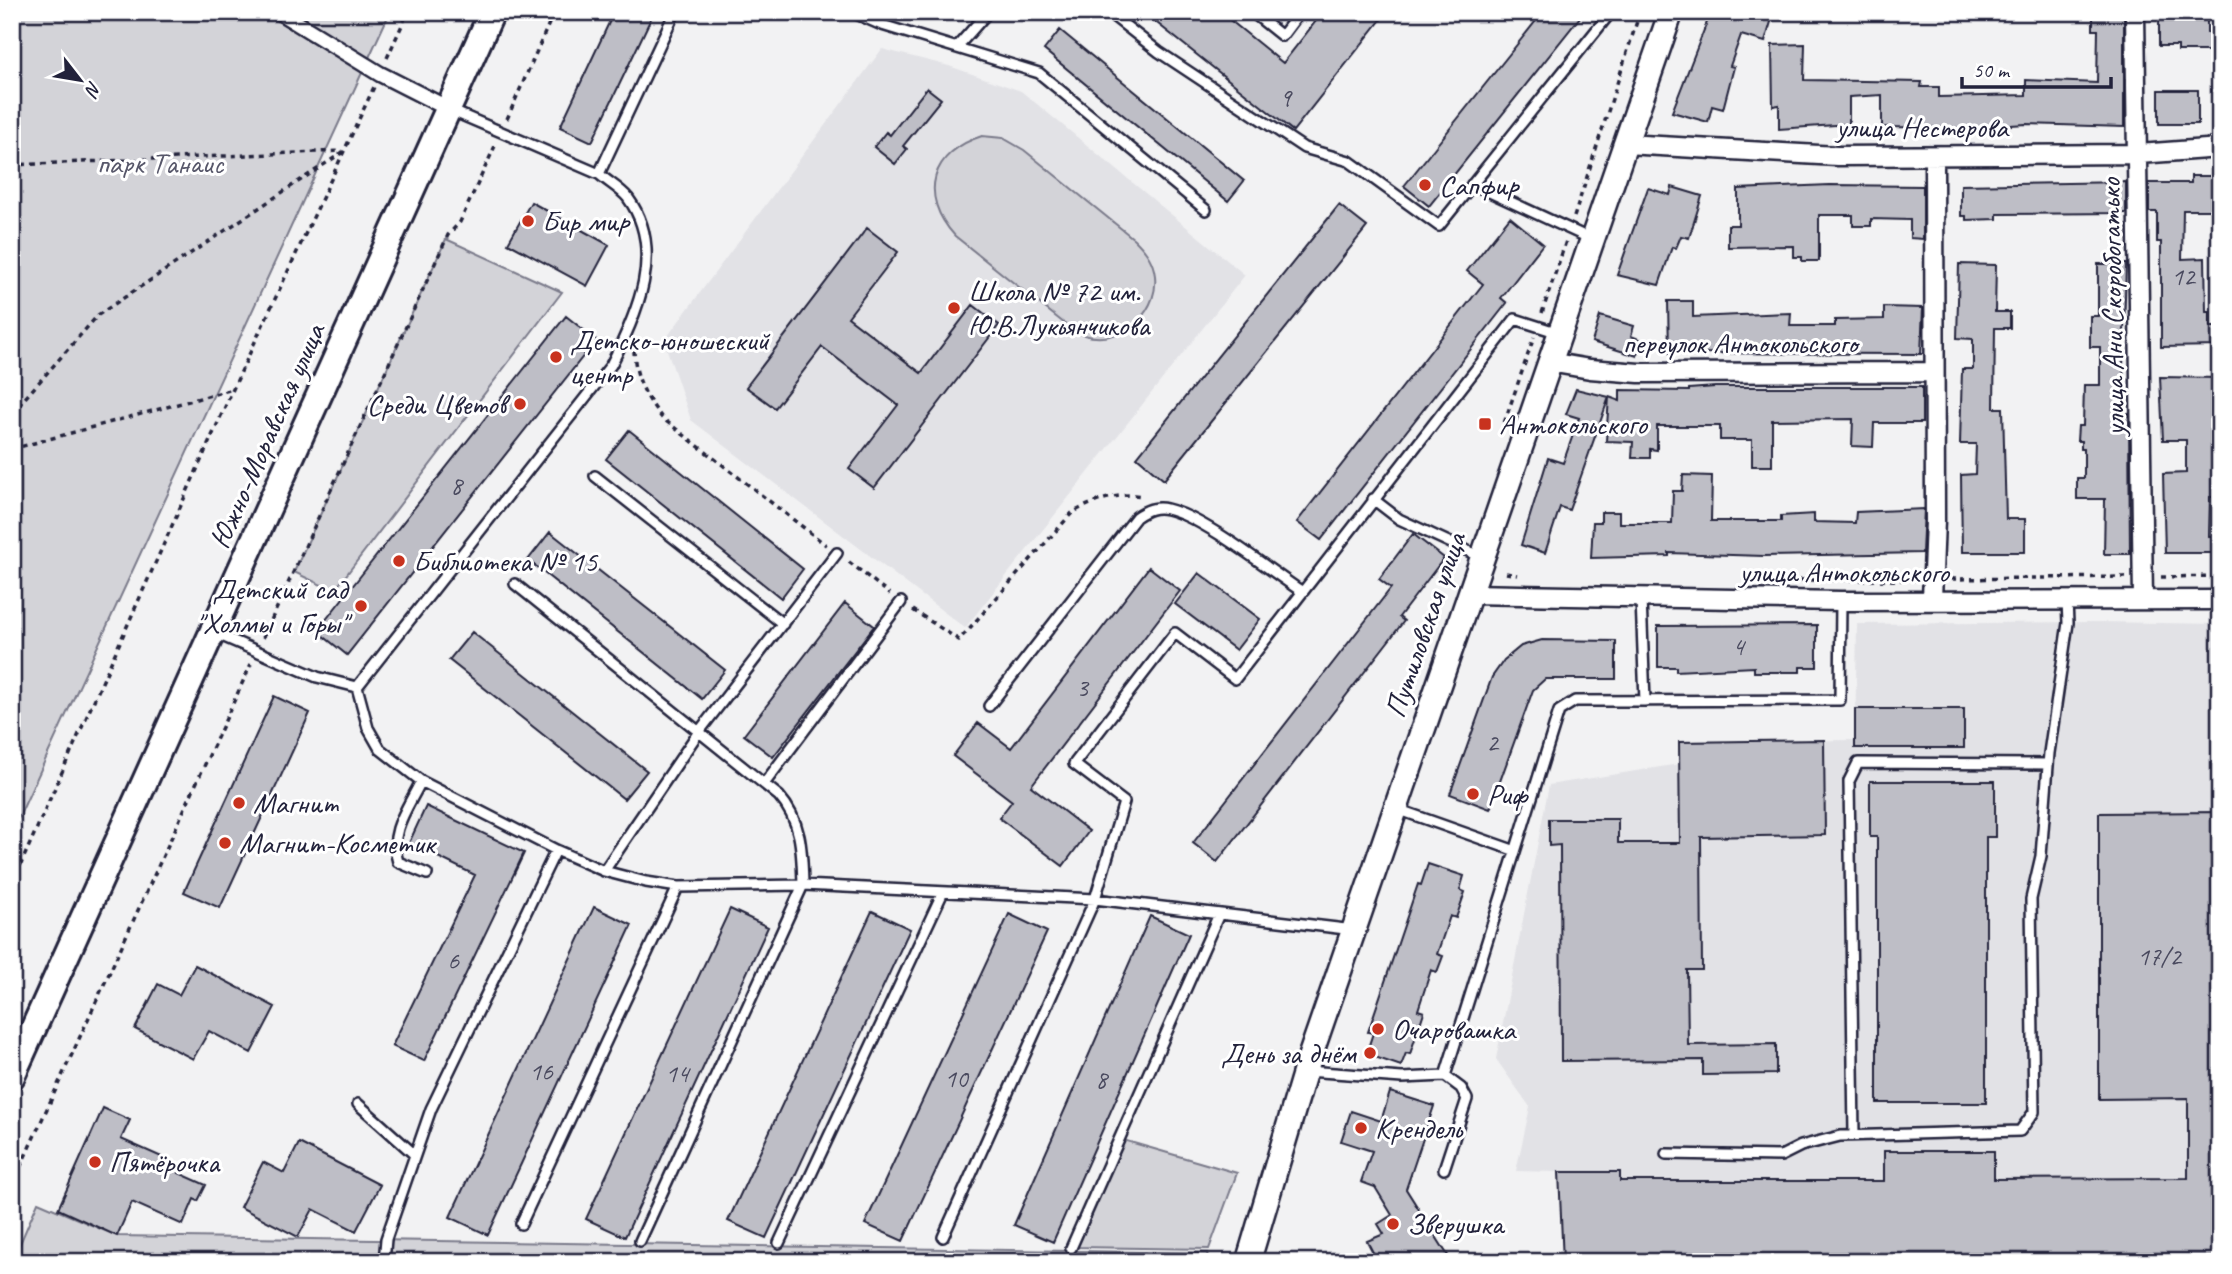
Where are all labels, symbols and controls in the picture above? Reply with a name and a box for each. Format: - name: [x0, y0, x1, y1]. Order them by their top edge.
- north arrow: [46, 46, 116, 116]
- scale bar: [1962, 46, 2111, 90]
- text: 50 m: [1973, 57, 2011, 83]
- text: N: [79, 77, 107, 102]
- house number: 9: [1279, 81, 1293, 114]
- street label: улица Нестерова: [1834, 108, 2010, 146]
- park label: парк Танаис: [97, 144, 225, 182]
- place label: Сапфир: [1439, 166, 1520, 204]
- street label: улица Ани Скоробогатько: [2091, 176, 2133, 438]
- marker: Сапфир: [1417, 177, 1433, 193]
- place label: Бир мир: [542, 202, 631, 240]
- marker: Бир мир: [520, 213, 536, 229]
- house number: 12: [2171, 260, 2197, 293]
- place label: Школа № 72 им. Ю.В.Лукьянчикова: [968, 272, 1151, 344]
- marker: Школа № 72 им. Ю.В.Лукьянчикова: [946, 300, 962, 316]
- street label: Южно-Моравская улица: [200, 316, 334, 554]
- place label: Детско-юношеский центр: [570, 321, 771, 393]
- street label: переулок Антокольского: [1623, 324, 1861, 362]
- marker: Детско-юношеский центр: [548, 349, 564, 365]
- place label: Среди Цветов: [367, 385, 511, 423]
- marker: Среди Цветов: [512, 396, 528, 412]
- place label: Антокольского: [1499, 405, 1648, 443]
- marker: Антокольского: [1477, 416, 1493, 432]
- house number: 8: [450, 469, 464, 502]
- street label: Путиловская улица: [1376, 526, 1475, 722]
- place label: Библиотека № 15: [413, 542, 599, 580]
- marker: Библиотека № 15: [391, 553, 407, 569]
- street label: улица Антокольского: [1737, 553, 1950, 591]
- place label: Детский сад "Холмы и Горы": [196, 570, 353, 642]
- marker: Детский сад "Холмы и Горы": [353, 598, 369, 614]
- house number: 4: [1732, 630, 1746, 663]
- house number: 3: [1076, 671, 1090, 704]
- house number: 2: [1486, 726, 1500, 759]
- place label: Риф: [1487, 775, 1530, 813]
- place label: Магнит: [253, 784, 339, 822]
- marker: Риф: [1465, 786, 1481, 802]
- marker: Магнит: [231, 795, 247, 811]
- place label: Магнит-Косметик: [239, 824, 437, 862]
- marker: Магнит-Косметик: [217, 835, 233, 851]
- house number: 17/2: [2137, 940, 2183, 973]
- house number: 6: [447, 944, 460, 977]
- place label: Очаровашка: [1392, 1010, 1517, 1048]
- marker: Очаровашка: [1370, 1021, 1386, 1037]
- place label: День за днём: [1221, 1034, 1357, 1072]
- marker: День за днём: [1362, 1045, 1378, 1061]
- house number: 16: [529, 1055, 554, 1088]
- house number: 14: [665, 1057, 691, 1090]
- house number: 10: [944, 1062, 970, 1095]
- house number: 8: [1095, 1063, 1109, 1096]
- place label: Крендель: [1375, 1109, 1464, 1147]
- marker: Крендель: [1353, 1120, 1369, 1136]
- place label: Пятёрочка: [109, 1143, 221, 1181]
- marker: Пятёрочка: [87, 1154, 103, 1170]
- place label: Зверушка: [1407, 1205, 1506, 1243]
- marker: Зверушка: [1385, 1216, 1401, 1232]

